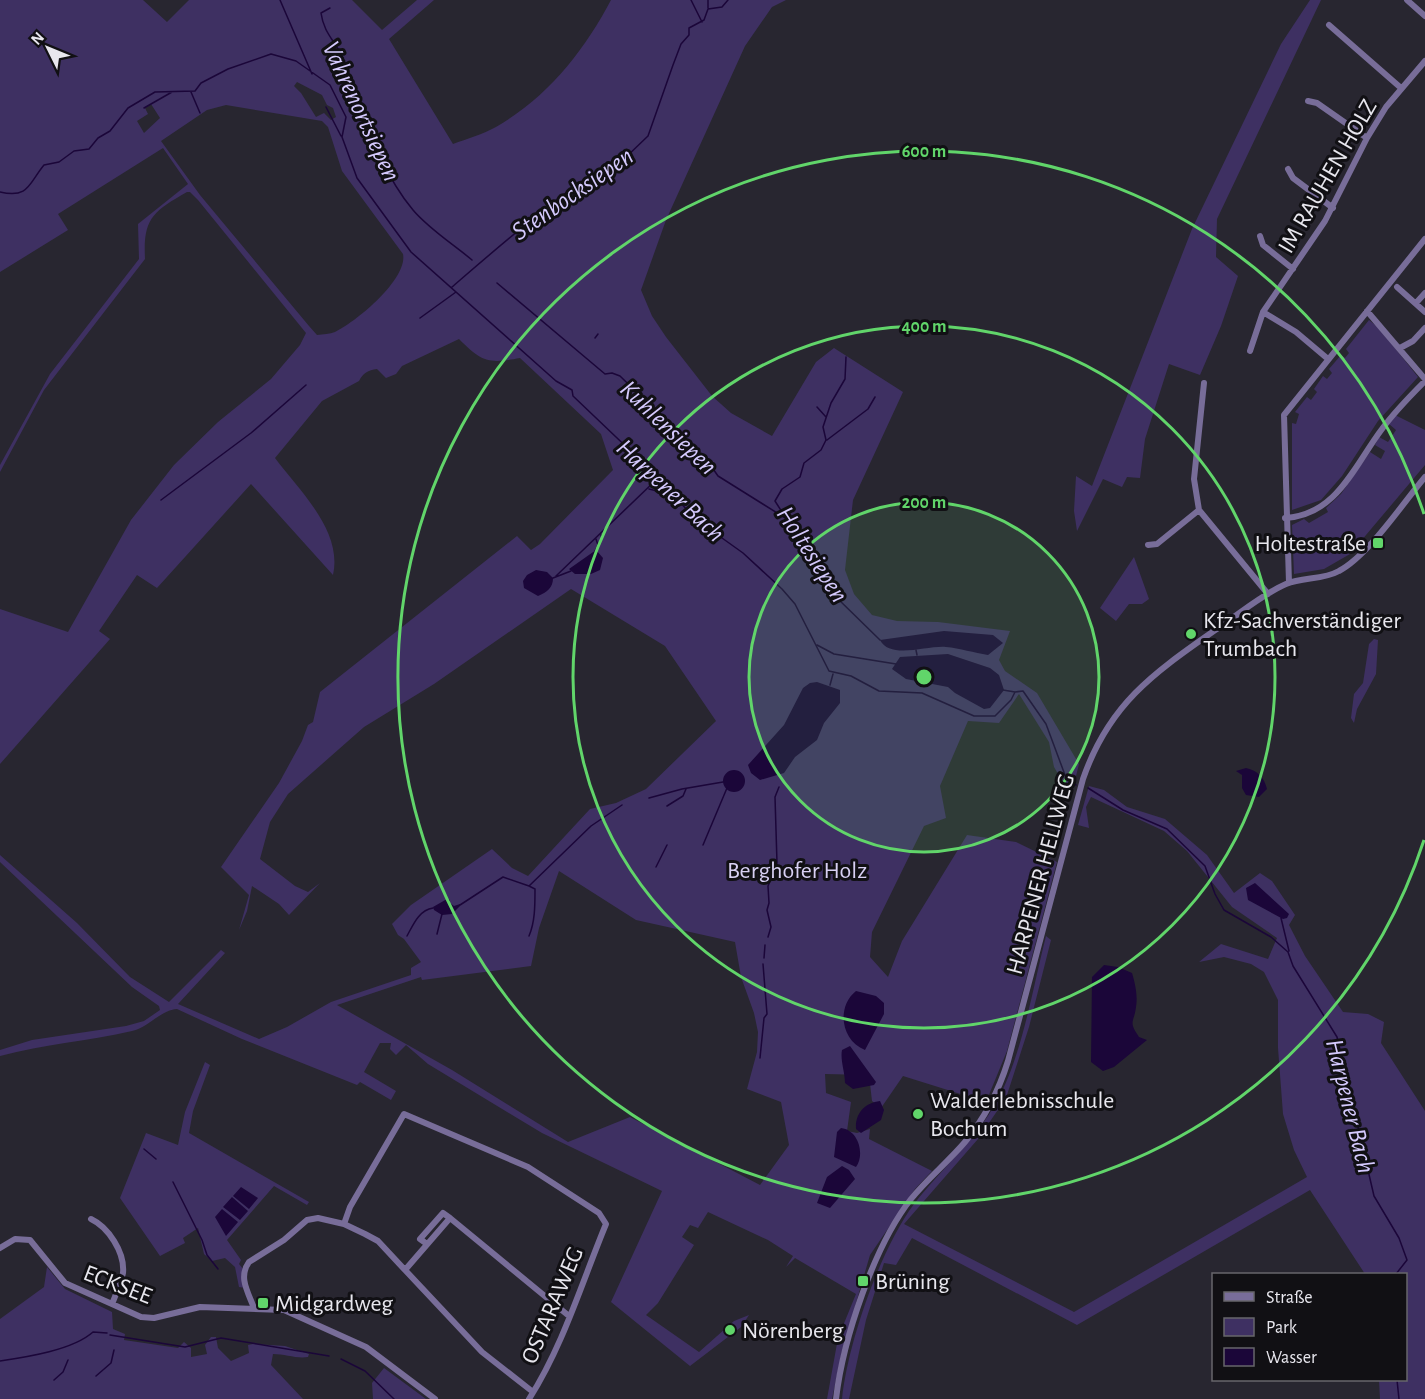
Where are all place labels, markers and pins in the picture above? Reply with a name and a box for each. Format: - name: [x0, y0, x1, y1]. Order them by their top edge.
- place label: Holtestraße: [1254, 532, 1366, 556]
- marker: Holtestraße: [1371, 536, 1385, 550]
- place label: Kfz-Sachverständiger Trumbach: [1203, 609, 1401, 661]
- marker: Kfz-Sachverständiger Trumbach: [1184, 627, 1198, 641]
- centre of rings: [914, 667, 934, 687]
- place label: Walderlebnisschule Bochum: [930, 1089, 1114, 1141]
- marker: Walderlebnisschule Bochum: [911, 1107, 925, 1121]
- place label: Brüning: [875, 1270, 950, 1294]
- marker: Brüning: [856, 1274, 870, 1288]
- place label: Midgardweg: [275, 1292, 393, 1316]
- marker: Midgardweg: [256, 1296, 270, 1310]
- place label: Nörenberg: [742, 1319, 844, 1343]
- marker: Nörenberg: [723, 1323, 737, 1337]

